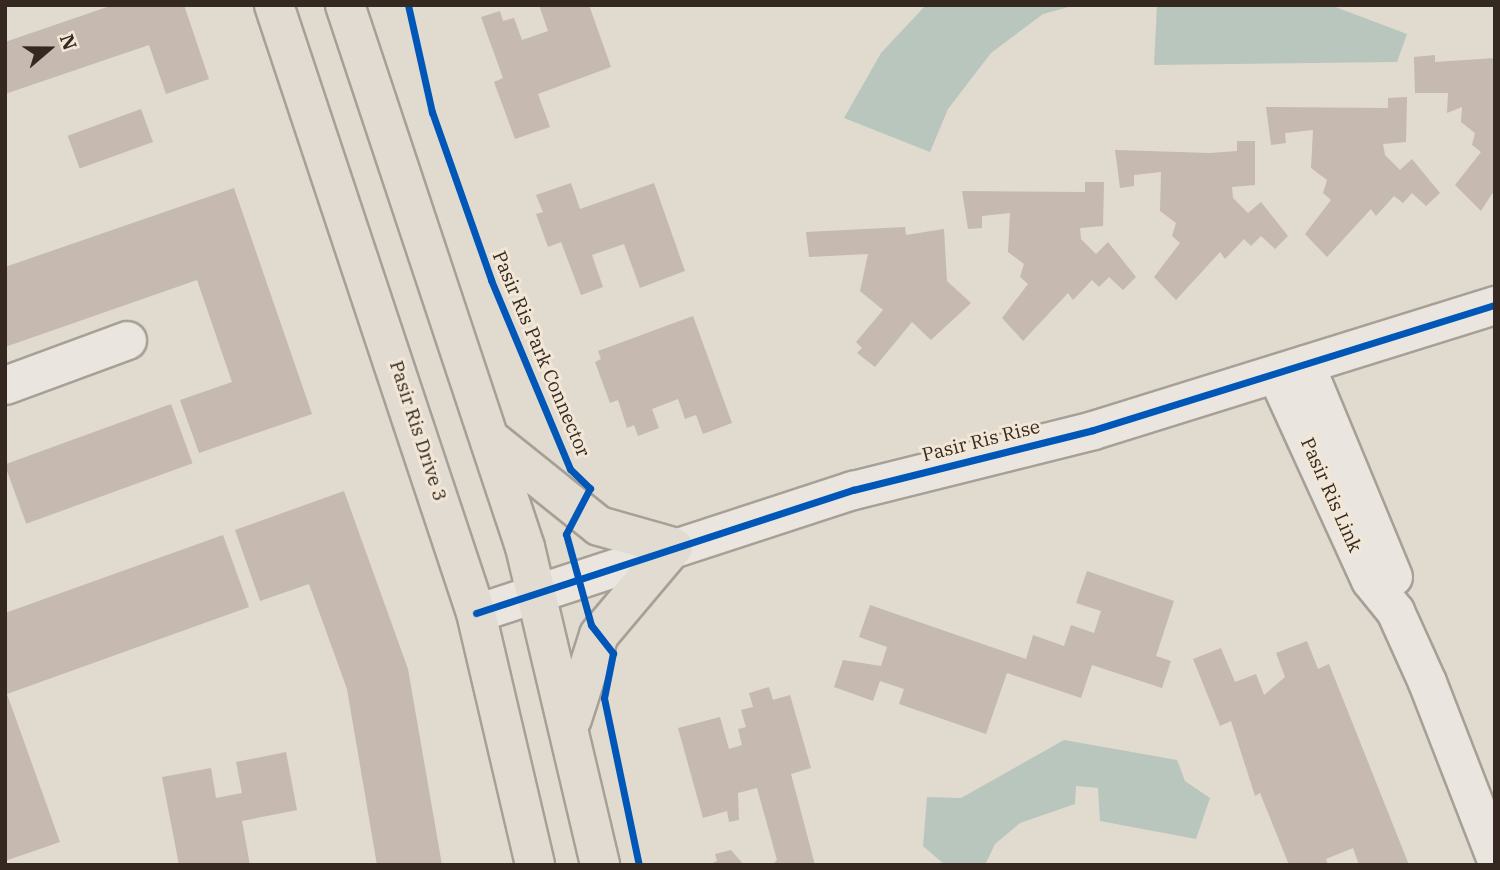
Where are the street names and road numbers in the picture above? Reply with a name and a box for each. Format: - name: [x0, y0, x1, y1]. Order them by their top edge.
- street label: Pasir Ris Park Connector: [487, 248, 595, 460]
- street label: Pasir Ris Drive 3: [385, 358, 451, 504]
- street label: Pasir Ris Rise: [920, 415, 1042, 467]
- street label: Pasir Ris Link: [1296, 434, 1366, 556]

